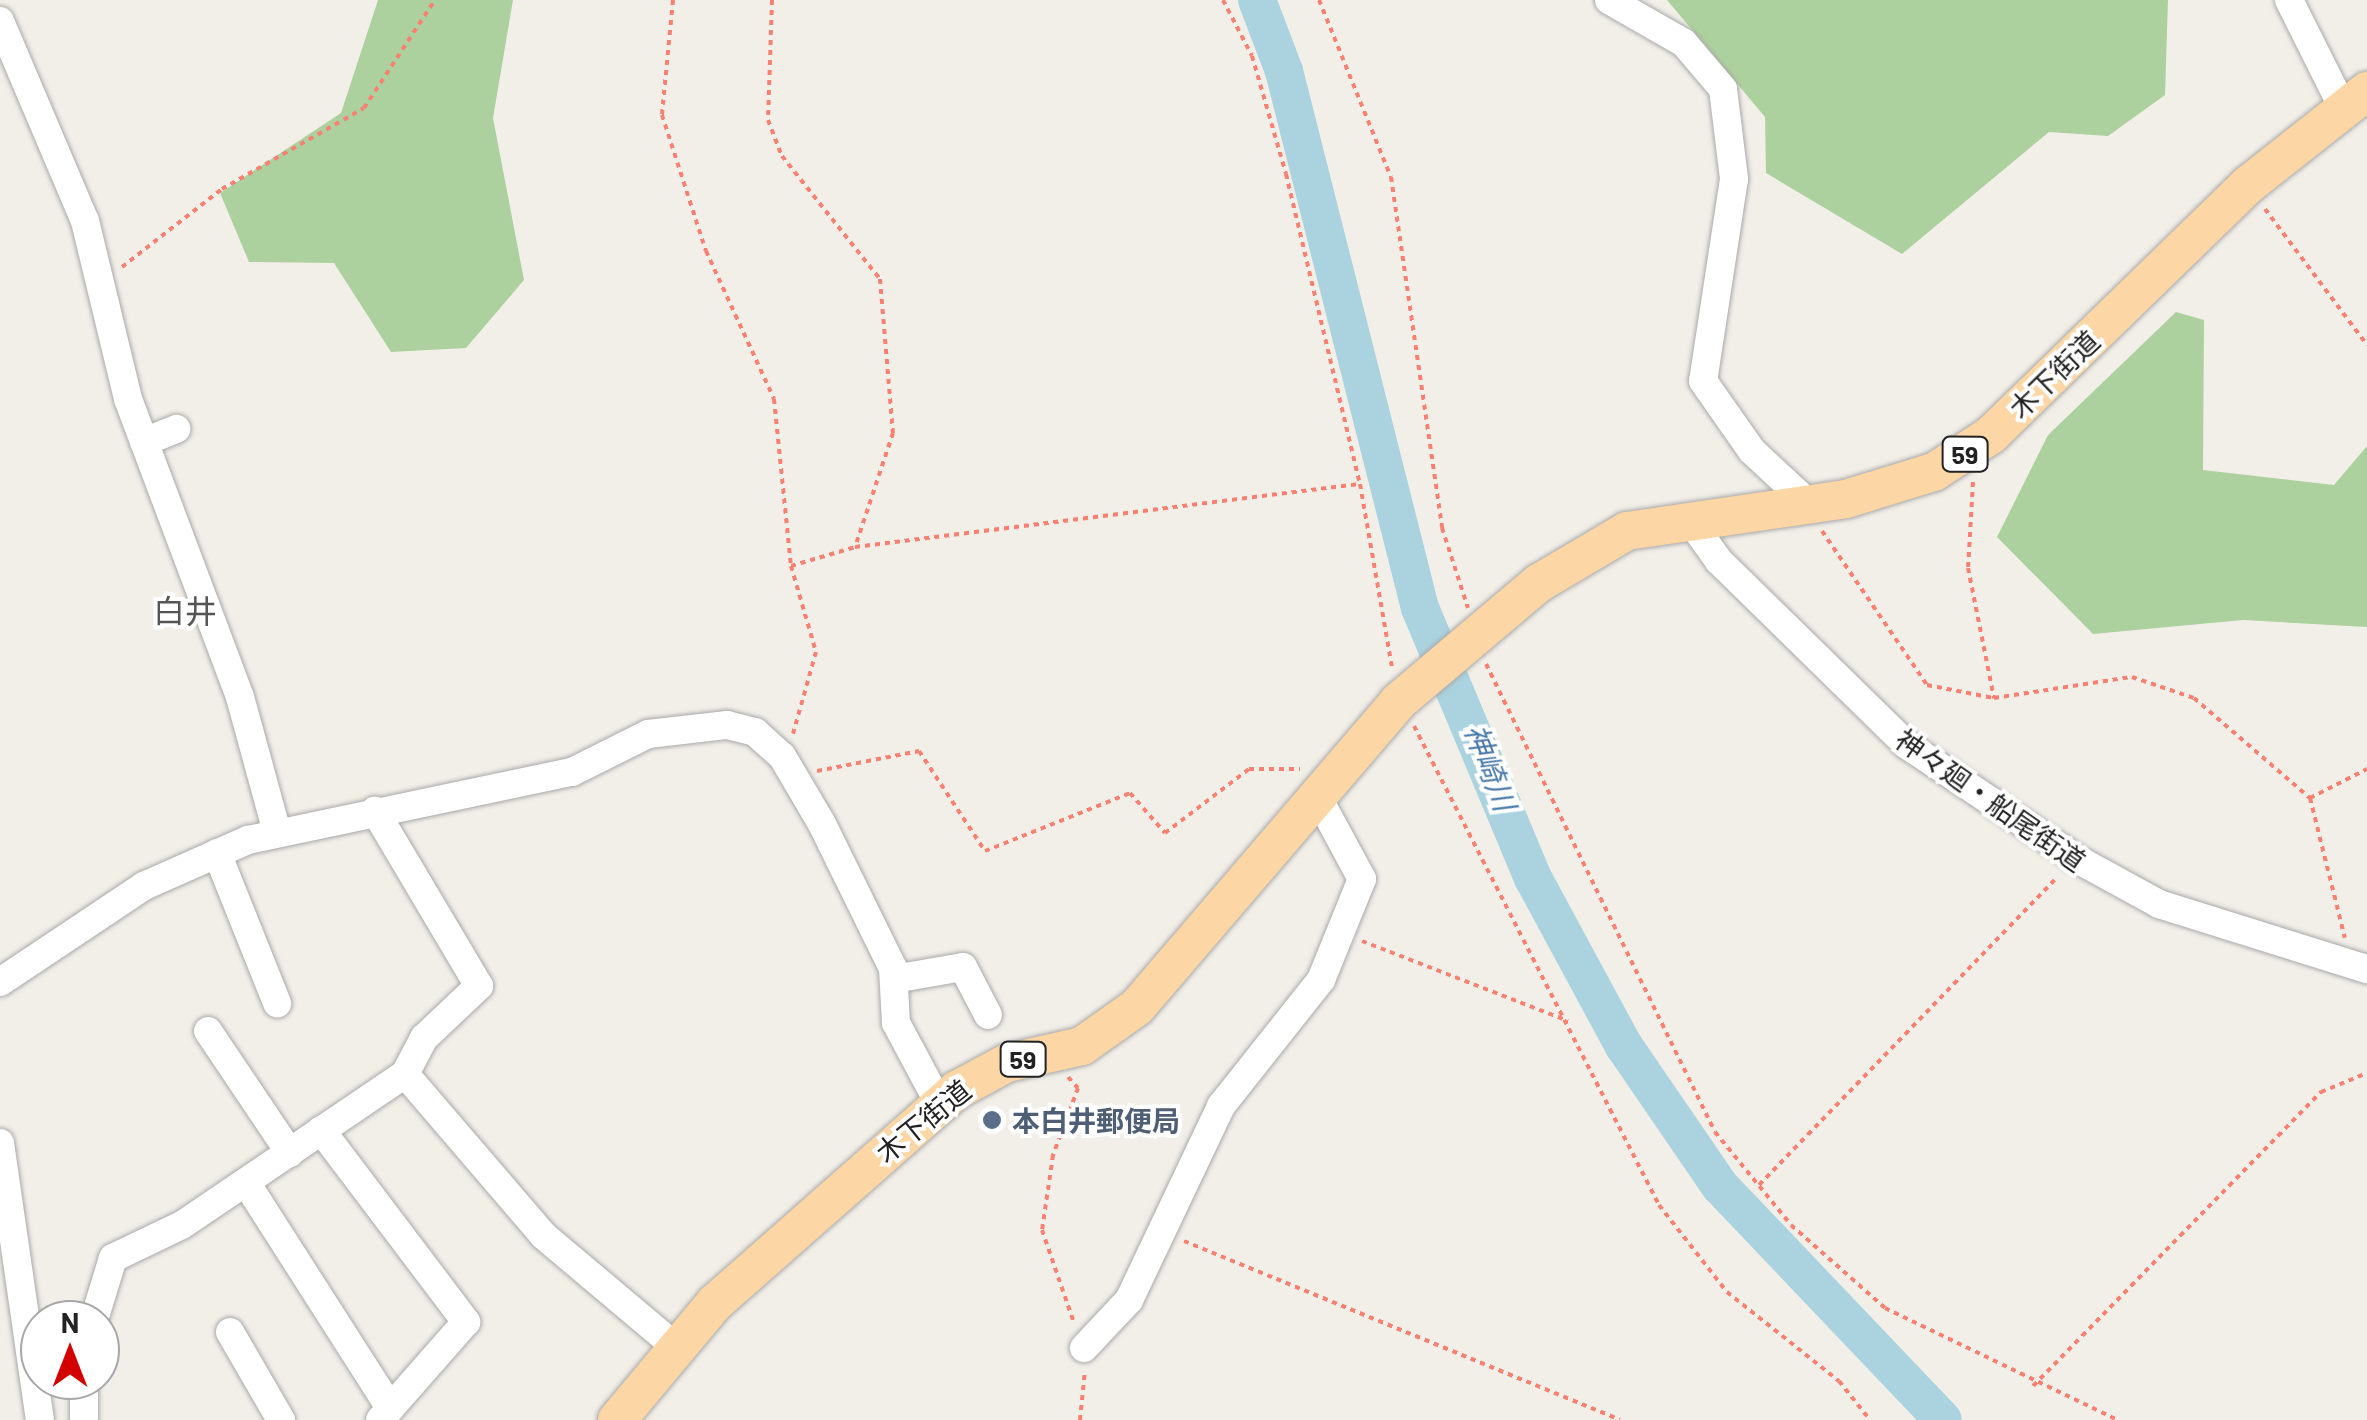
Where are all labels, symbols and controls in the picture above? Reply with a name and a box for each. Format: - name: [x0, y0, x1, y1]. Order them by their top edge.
- street label: 木下街道: [2002, 323, 2106, 425]
- road number: 59: [1940, 434, 1990, 474]
- district label: 白井: [153, 591, 217, 629]
- water label: 神崎川: [1458, 719, 1524, 815]
- street label: 神々廻・船尾街道: [1890, 722, 2092, 878]
- road number: 59: [998, 1039, 1048, 1079]
- street label: 木下街道: [869, 1073, 977, 1169]
- place label: 本白井郵便局: [1012, 1103, 1180, 1137]
- marker: 本白井郵便局: [981, 1109, 1003, 1131]
- north arrow: [20, 1300, 120, 1400]
- text: N: [61, 1305, 79, 1339]

